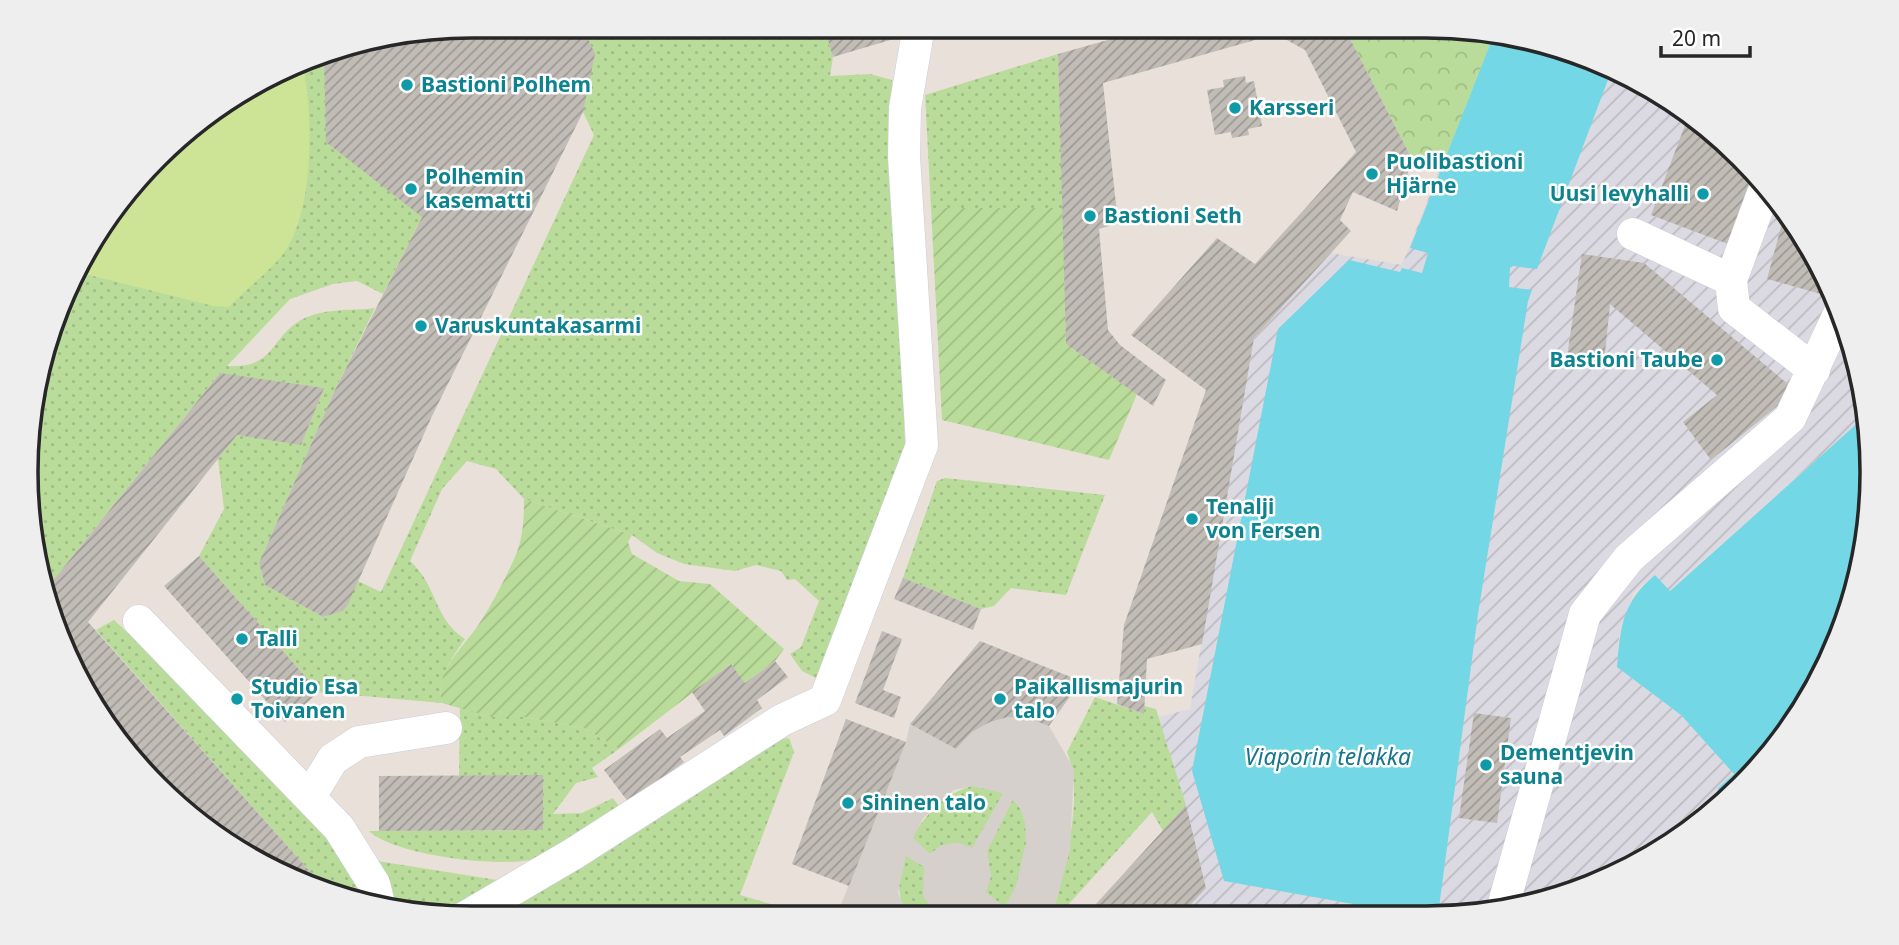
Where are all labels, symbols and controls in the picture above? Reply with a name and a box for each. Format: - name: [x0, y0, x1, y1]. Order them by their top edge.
- scale bar: [1661, 14, 1750, 58]
- text: 20 m: [1672, 24, 1721, 52]
- place label: Bastioni Polhem: [421, 70, 591, 98]
- marker: Bastioni Polhem: [399, 77, 415, 93]
- place label: Karsseri: [1249, 93, 1334, 121]
- marker: Karsseri: [1227, 100, 1243, 116]
- place label: Puolibastioni Hjärne: [1386, 147, 1523, 199]
- place label: Polhemin kasematti: [425, 162, 531, 214]
- marker: Puolibastioni Hjärne: [1364, 166, 1380, 182]
- place label: Uusi levyhalli: [1550, 179, 1689, 207]
- marker: Polhemin kasematti: [403, 181, 419, 197]
- marker: Uusi levyhalli: [1695, 186, 1711, 202]
- place label: Bastioni Seth: [1104, 201, 1242, 229]
- marker: Bastioni Seth: [1082, 208, 1098, 224]
- place label: Varuskuntakasarmi: [435, 311, 641, 339]
- marker: Varuskuntakasarmi: [413, 318, 429, 334]
- place label: Bastioni Taube: [1550, 345, 1703, 373]
- marker: Bastioni Taube: [1709, 352, 1725, 368]
- place label: Tenalji von Fersen: [1206, 492, 1320, 544]
- marker: Tenalji von Fersen: [1184, 511, 1200, 527]
- place label: Talli: [256, 624, 298, 652]
- marker: Talli: [234, 631, 250, 647]
- place label: Studio Esa Toivanen: [251, 672, 358, 724]
- place label: Paikallismajurin talo: [1014, 672, 1183, 724]
- marker: Studio Esa Toivanen: [229, 691, 245, 707]
- marker: Paikallismajurin talo: [992, 691, 1008, 707]
- place label: Dementjevin sauna: [1500, 738, 1634, 790]
- water label: Viaporin telakka: [1245, 740, 1411, 772]
- marker: Dementjevin sauna: [1478, 757, 1494, 773]
- place label: Sininen talo: [862, 788, 986, 816]
- marker: Sininen talo: [840, 795, 856, 811]

